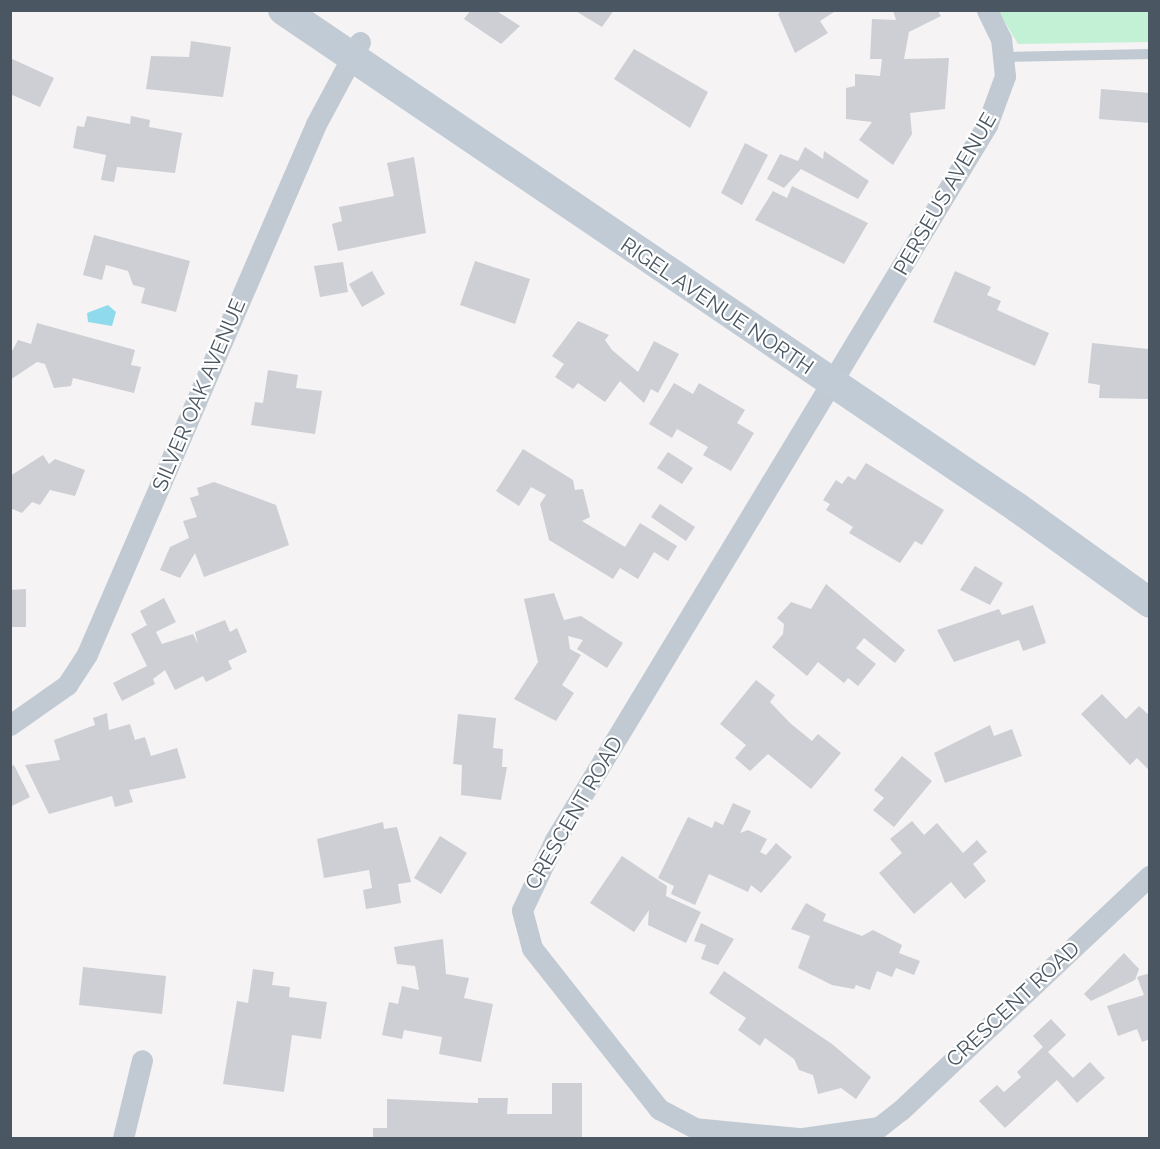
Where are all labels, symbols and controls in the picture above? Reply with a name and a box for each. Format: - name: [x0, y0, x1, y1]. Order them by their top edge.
- street label: PERSEUS AVENUE: [888, 108, 1002, 280]
- street label: RIGEL AVENUE NORTH: [615, 232, 819, 380]
- street label: SILVER OAK AVENUE: [147, 295, 251, 495]
- street label: CRESCENT ROAD: [520, 732, 628, 894]
- street label: CRESCENT ROAD: [941, 936, 1085, 1072]

